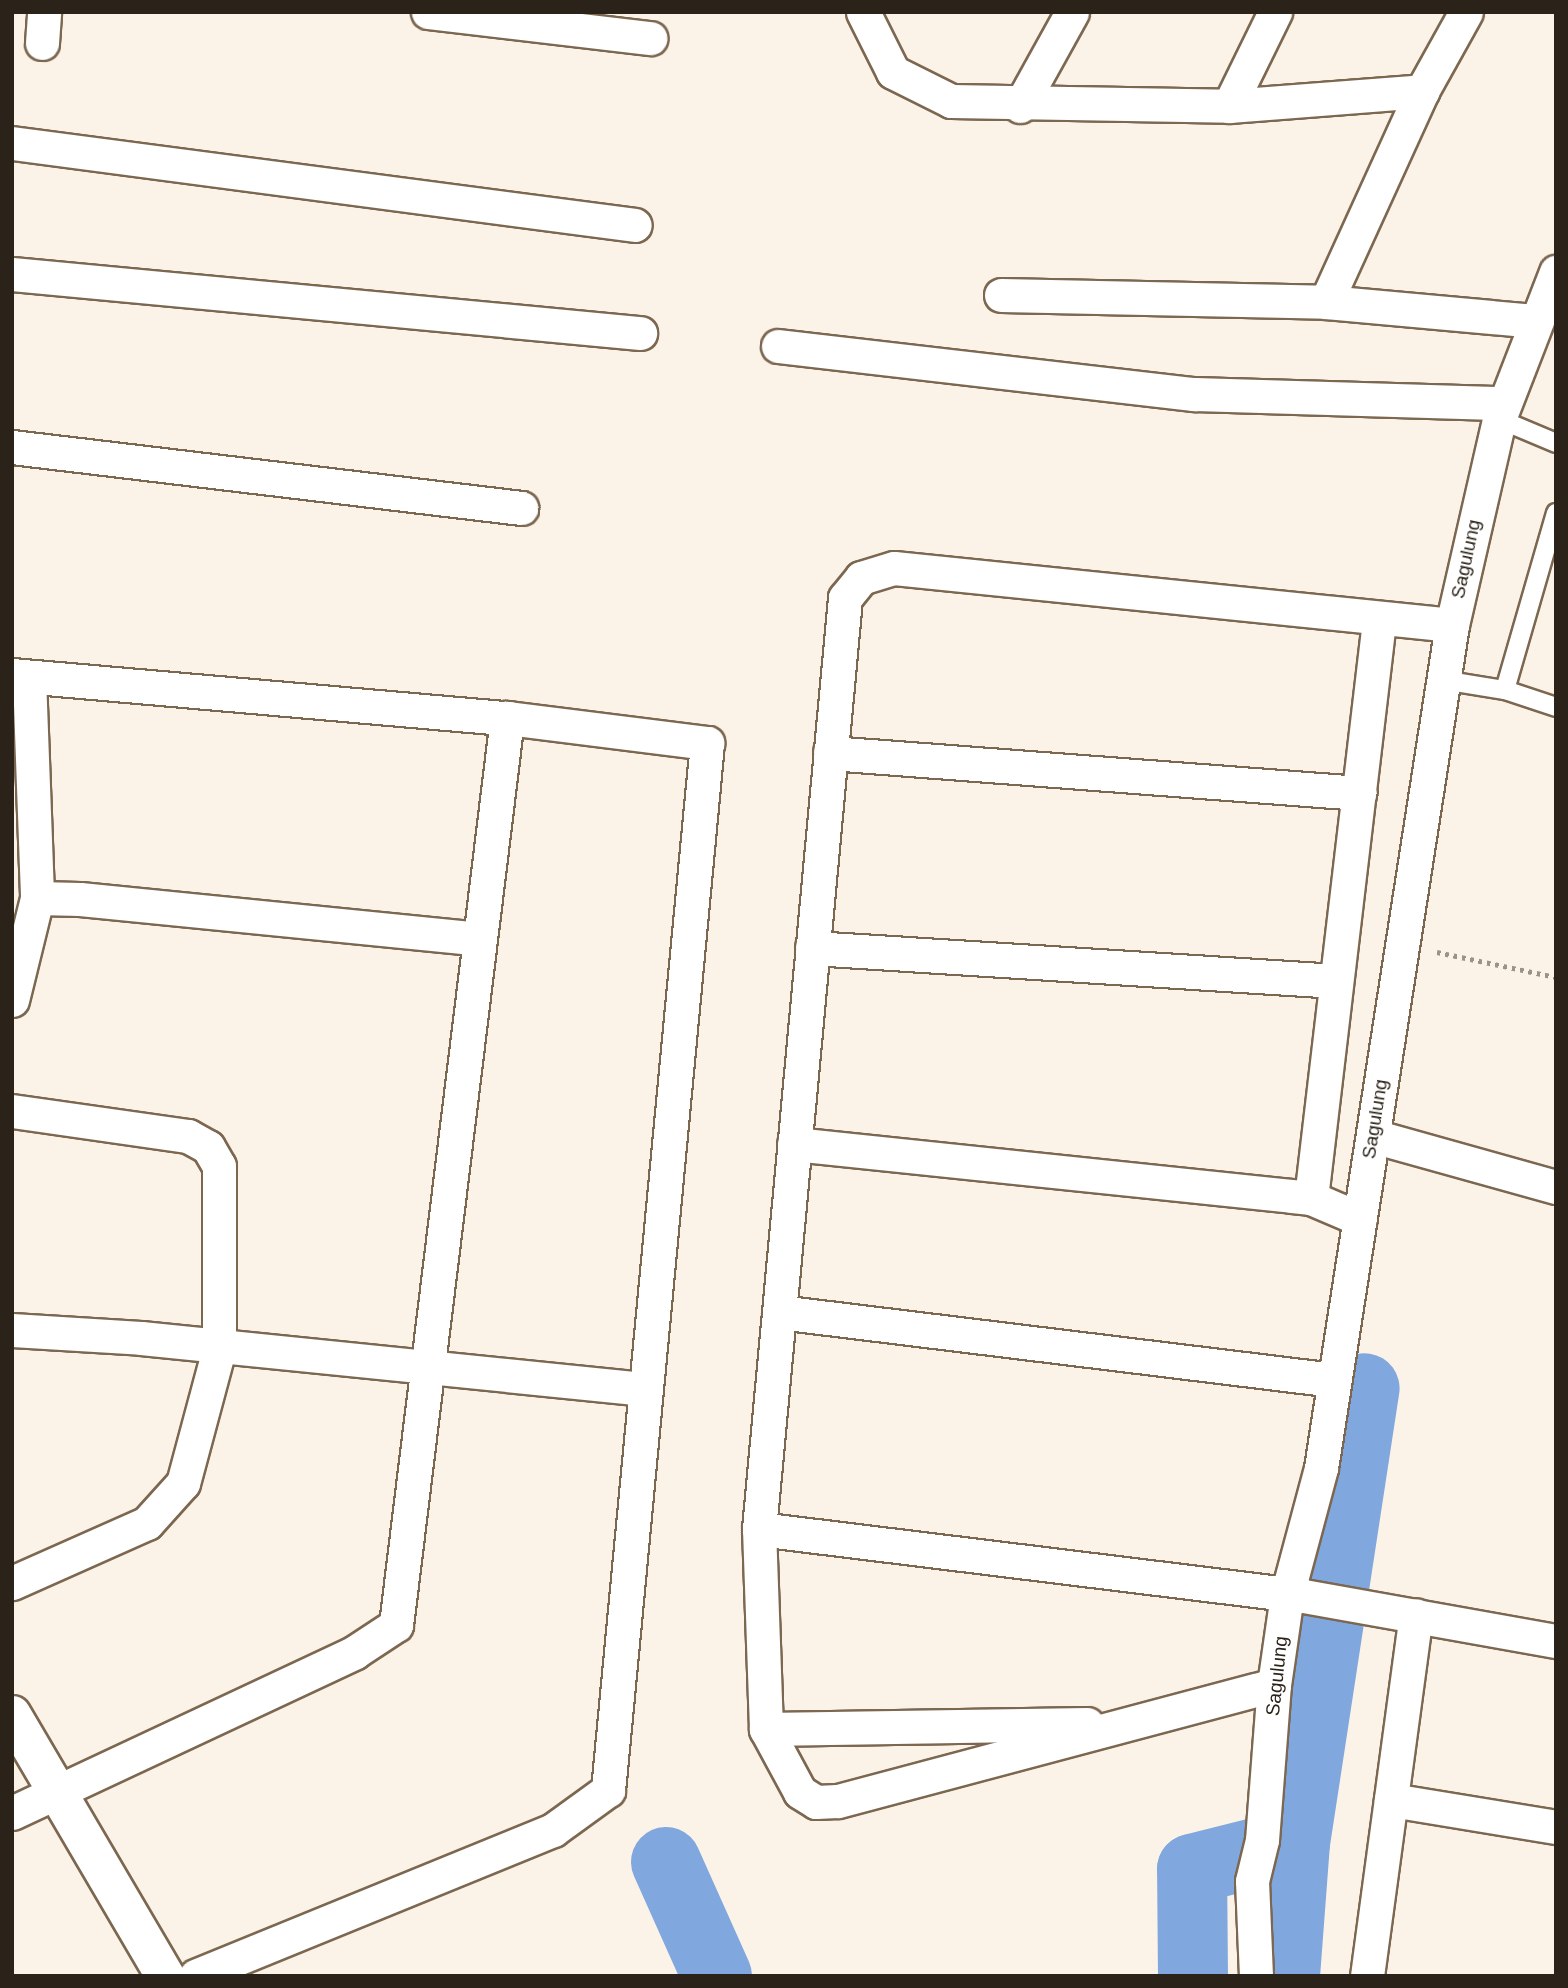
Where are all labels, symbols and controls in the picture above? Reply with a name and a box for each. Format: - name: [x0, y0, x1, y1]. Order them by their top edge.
- street label: Sagulung: [1447, 517, 1485, 601]
- street label: Sagulung: [1357, 1078, 1393, 1160]
- street label: Sagulung: [1261, 1635, 1293, 1717]

